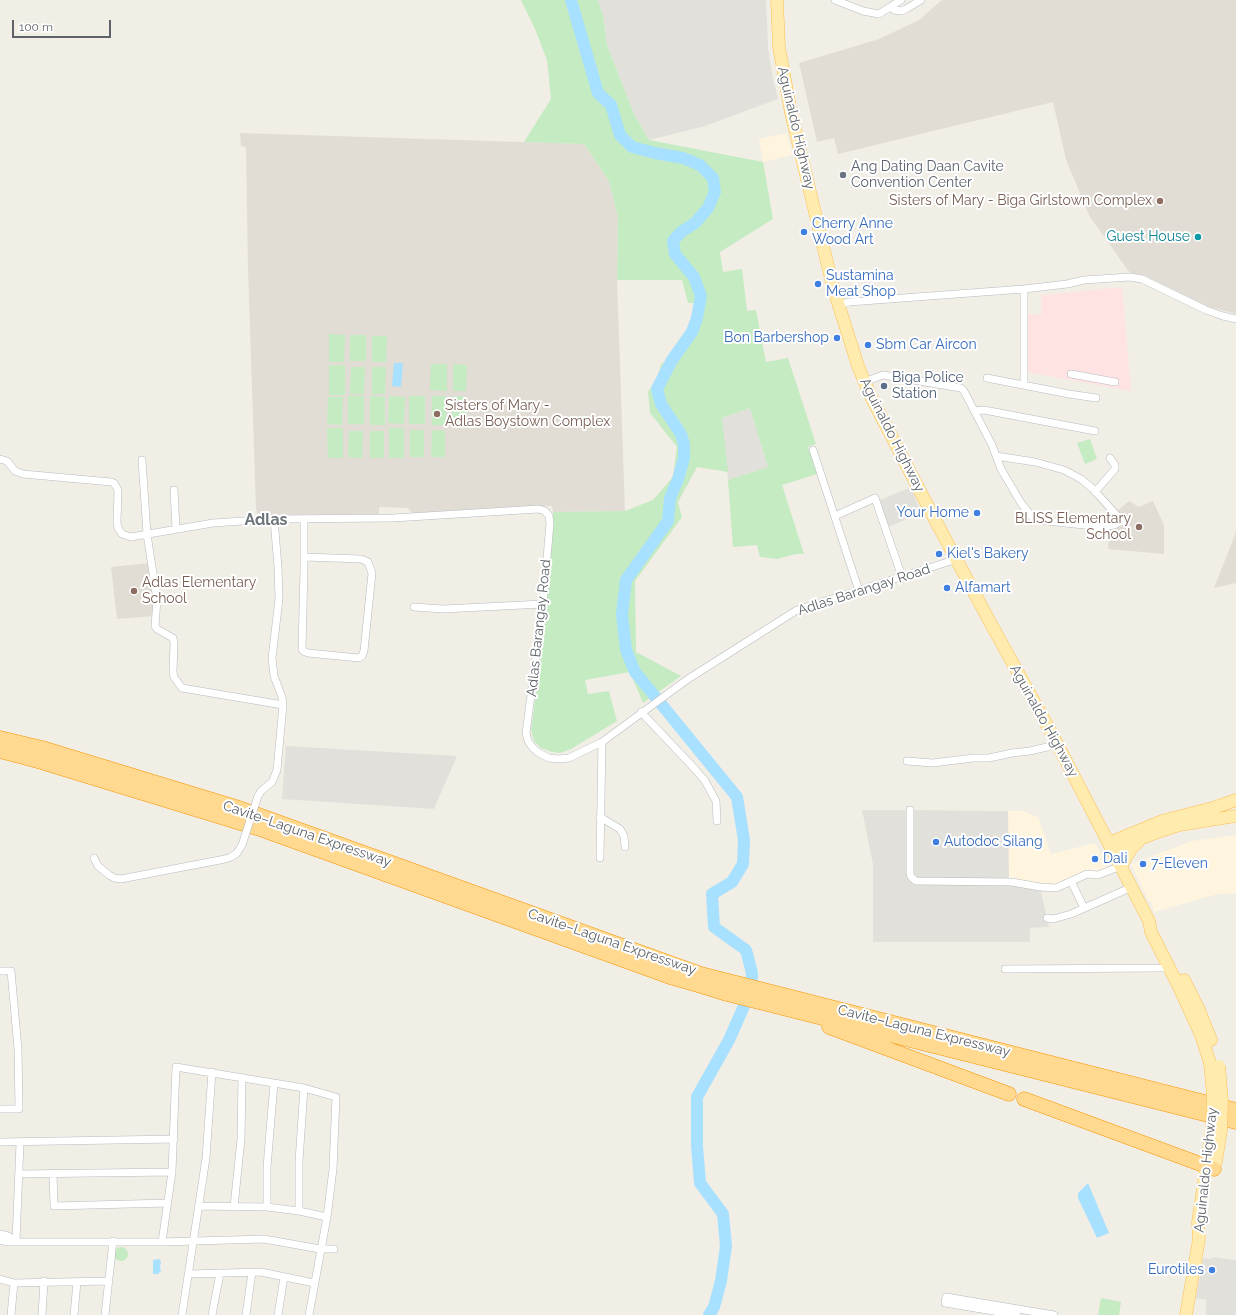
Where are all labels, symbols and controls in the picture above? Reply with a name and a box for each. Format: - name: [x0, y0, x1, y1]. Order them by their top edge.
- scale bar: [14, 12, 113, 38]
- text: 100 m: [19, 20, 53, 34]
- street label: Aguinaldo Highway: [774, 65, 818, 191]
- place label: Ang Dating Daan Cavite Convention Center: [851, 159, 1004, 192]
- marker: Ang Dating Daan Cavite Convention Center: [838, 170, 848, 180]
- place label: Sisters of Mary - Biga Girlstown Complex: [889, 193, 1152, 209]
- marker: Sisters of Mary - Biga Girlstown Complex: [1155, 196, 1165, 206]
- place label: Cherry Anne Wood Art: [812, 216, 893, 248]
- marker: Cherry Anne Wood Art: [799, 227, 809, 237]
- place label: Guest House: [1107, 229, 1190, 245]
- marker: Guest House: [1193, 232, 1203, 242]
- place label: Sustamina Meat Shop: [826, 268, 896, 300]
- marker: Sustamina Meat Shop: [813, 279, 823, 289]
- place label: Bon Barbershop: [724, 330, 829, 346]
- marker: Bon Barbershop: [832, 333, 842, 343]
- place label: Sbm Car Aircon: [876, 337, 977, 353]
- marker: Sbm Car Aircon: [863, 340, 873, 350]
- place label: Biga Police Station: [892, 370, 964, 402]
- street label: Aguinaldo Highway: [856, 375, 928, 495]
- marker: Biga Police Station: [879, 381, 889, 391]
- place label: Sisters of Mary - Adlas Boystown Complex: [445, 398, 610, 430]
- marker: Sisters of Mary - Adlas Boystown Complex: [432, 409, 442, 419]
- place label: Your Home: [896, 505, 969, 521]
- marker: Your Home: [972, 508, 982, 518]
- district label: Adlas: [245, 510, 287, 530]
- place label: BLISS Elementary School: [1015, 511, 1131, 544]
- marker: BLISS Elementary School: [1134, 522, 1144, 532]
- place label: Kiel's Bakery: [947, 546, 1029, 562]
- marker: Kiel's Bakery: [934, 549, 944, 559]
- street label: Adlas Barangay Road: [523, 558, 555, 698]
- street label: Adlas Barangay Road: [796, 561, 932, 619]
- place label: Adlas Elementary School: [142, 575, 256, 608]
- place label: Alfamart: [955, 580, 1011, 596]
- marker: Alfamart: [942, 583, 952, 593]
- marker: Adlas Elementary School: [129, 586, 139, 596]
- street label: Aguinaldo Highway: [1006, 662, 1082, 780]
- street label: Cavite–Laguna Expressway: [221, 797, 393, 871]
- place label: Autodoc Silang: [944, 834, 1043, 850]
- marker: Autodoc Silang: [931, 837, 941, 847]
- place label: Dali: [1103, 851, 1127, 867]
- marker: Dali: [1090, 854, 1100, 864]
- place label: 7-Eleven: [1151, 856, 1208, 872]
- marker: 7-Eleven: [1138, 859, 1148, 869]
- street label: Cavite–Laguna Expressway: [526, 905, 698, 979]
- street label: Cavite–Laguna Expressway: [836, 1001, 1012, 1061]
- street label: Aguinaldo Highway: [1191, 1107, 1221, 1233]
- place label: Eurotiles: [1148, 1262, 1204, 1278]
- marker: Eurotiles: [1207, 1265, 1217, 1275]

